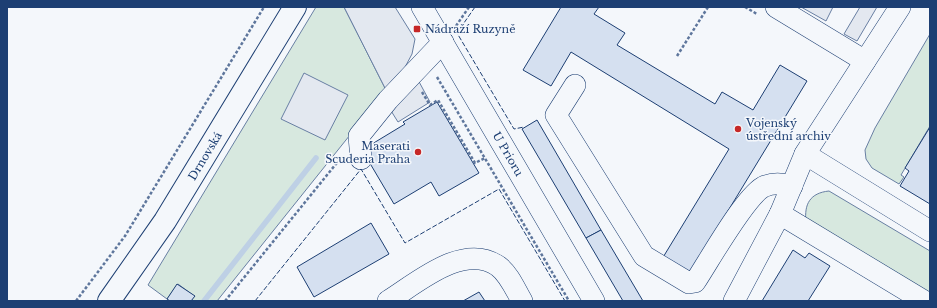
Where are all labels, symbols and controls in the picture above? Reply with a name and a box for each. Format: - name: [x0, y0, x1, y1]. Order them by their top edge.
- place label: Nádraží Ruzyně: [425, 22, 516, 36]
- marker: Nádraží Ruzyně: [412, 24, 422, 34]
- place label: Vojenský ústřední archiv: [745, 116, 831, 143]
- marker: Vojenský ústřední archiv: [733, 124, 743, 134]
- street label: Drnovská: [185, 128, 225, 183]
- street label: U Prioru: [490, 129, 527, 179]
- place label: Maserati Scuderia Praha: [325, 139, 411, 166]
- marker: Maserati Scuderia Praha: [413, 147, 423, 157]

